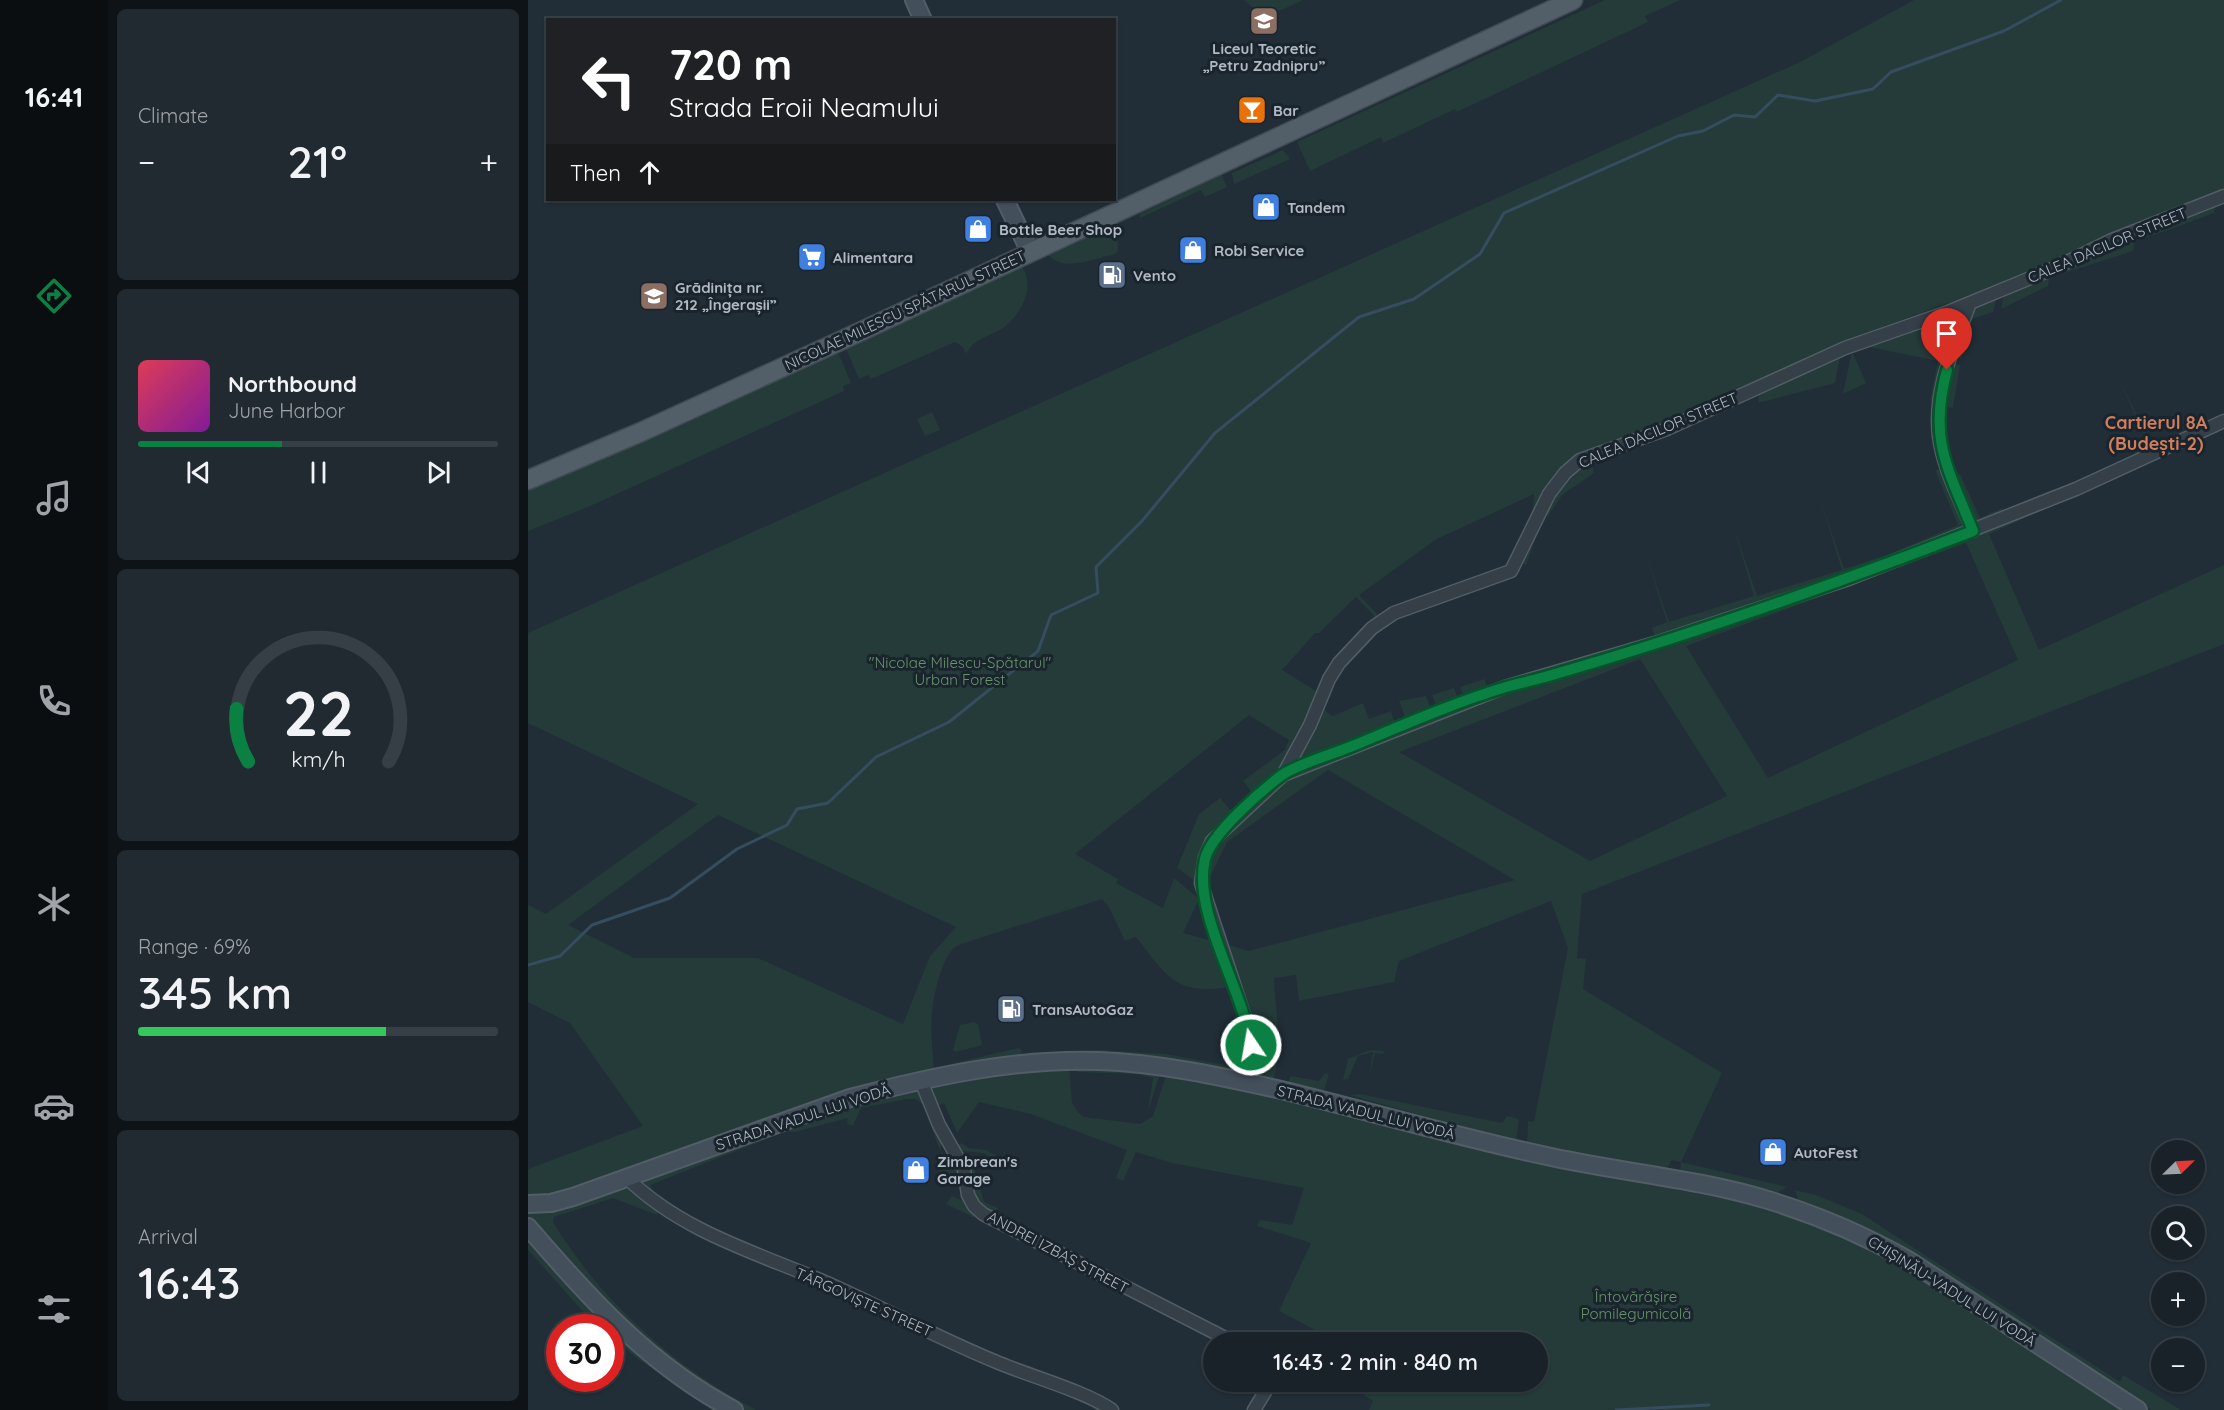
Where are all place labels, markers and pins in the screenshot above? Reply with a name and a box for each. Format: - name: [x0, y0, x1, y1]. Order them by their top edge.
- school or university icon: Liceul Teoretic „Petru Zadnipru”: [1248, 5, 1280, 37]
- place label: Liceul Teoretic „Petru Zadnipru”: [1203, 39, 1325, 75]
- bar icon: Bar: [1236, 94, 1268, 126]
- place label: Bar: [1273, 101, 1299, 120]
- shop icon: Tandem: [1250, 191, 1282, 223]
- place label: Tandem: [1287, 198, 1345, 217]
- shop icon: Bottle Beer Shop: [962, 213, 994, 245]
- place label: Bottle Beer Shop: [999, 220, 1122, 239]
- shop icon: Robi Service: [1177, 234, 1209, 266]
- supermarket icon: Alimentara: [796, 241, 828, 273]
- place label: Robi Service: [1214, 241, 1305, 260]
- place label: Alimentara: [833, 248, 913, 267]
- fuel station icon: Vento: [1096, 259, 1128, 291]
- place label: Vento: [1133, 266, 1176, 285]
- place label: Grădinița nr. 212 „Îngerașii”: [675, 278, 777, 315]
- school or university icon: Grădinița nr. 212 „Îngerașii”: [638, 280, 670, 312]
- pin: [1921, 308, 1972, 370]
- fuel station icon: TransAutoGaz: [995, 993, 1027, 1025]
- place label: TransAutoGaz: [1032, 1000, 1133, 1019]
- shop icon: AutoFest: [1757, 1136, 1789, 1168]
- place label: AutoFest: [1794, 1143, 1858, 1162]
- place label: Zimbrean's Garage: [937, 1152, 1017, 1188]
- shop icon: Zimbrean's Garage: [900, 1154, 932, 1186]

